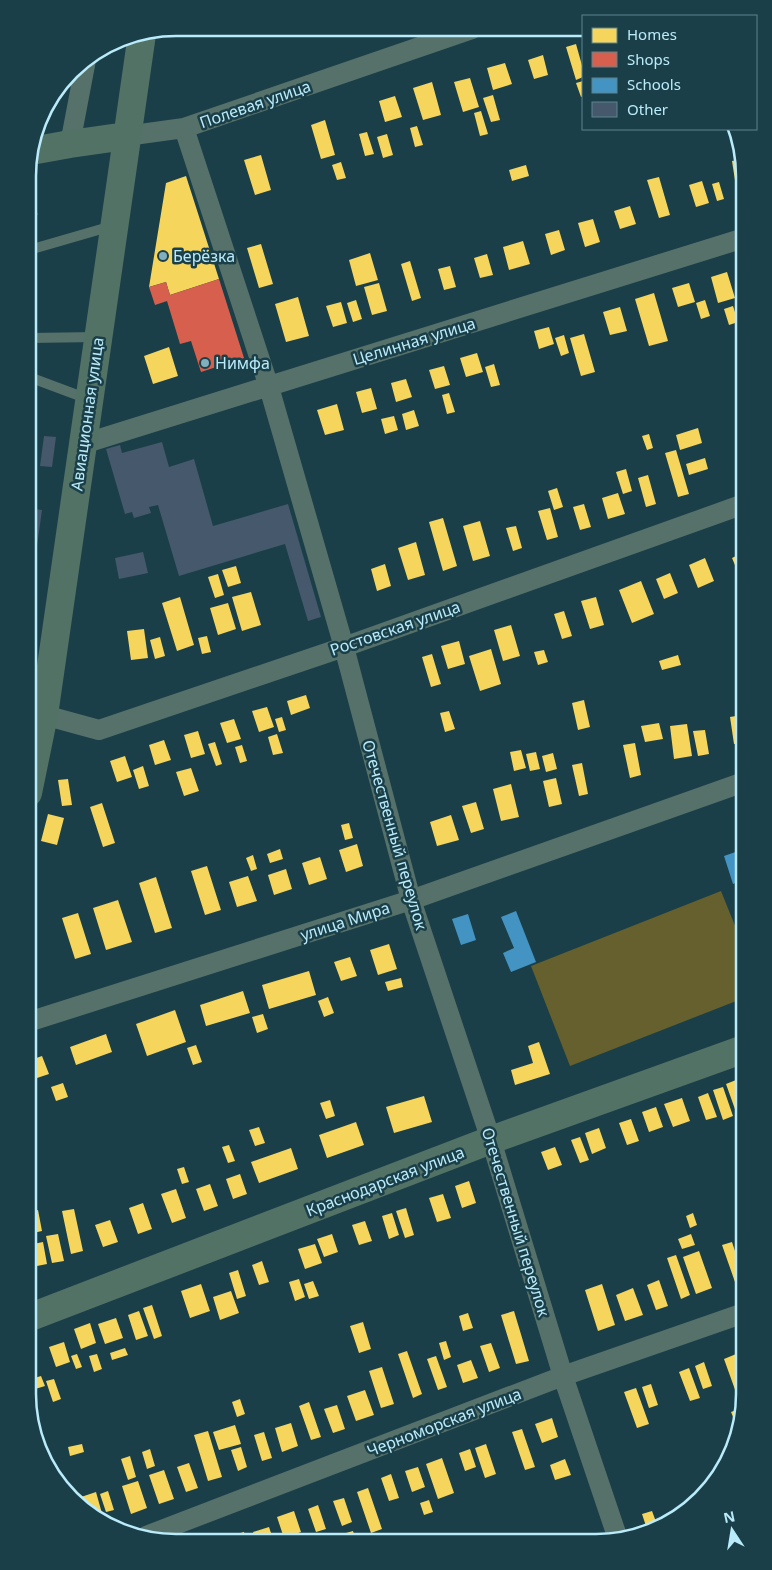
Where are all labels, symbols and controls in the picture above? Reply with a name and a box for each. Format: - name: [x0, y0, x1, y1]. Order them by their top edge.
- legend: [582, 15, 757, 130]
- text: Homes: [627, 24, 677, 44]
- text: Shops: [627, 49, 670, 69]
- text: Schools: [627, 74, 681, 94]
- street label: Полевая улица: [197, 75, 313, 133]
- text: Other: [627, 99, 668, 119]
- place label: Берёзка: [173, 245, 235, 267]
- marker: Берёзка: [157, 250, 169, 262]
- street label: Целинная улица: [350, 312, 478, 370]
- street label: Авиационная улица: [65, 336, 109, 492]
- place label: Нимфа: [215, 352, 270, 374]
- marker: Нимфа: [199, 357, 211, 369]
- street label: Ростовская улица: [327, 595, 463, 661]
- street label: Отечественный переулок: [357, 737, 433, 933]
- street label: улица Мира: [298, 896, 392, 946]
- street label: Отечественный переулок: [477, 1125, 555, 1320]
- street label: Краснодарская улица: [303, 1141, 467, 1221]
- street label: Черноморская улица: [364, 1382, 524, 1462]
- north arrow: [707, 1505, 757, 1555]
- text: N: [722, 1506, 737, 1527]

